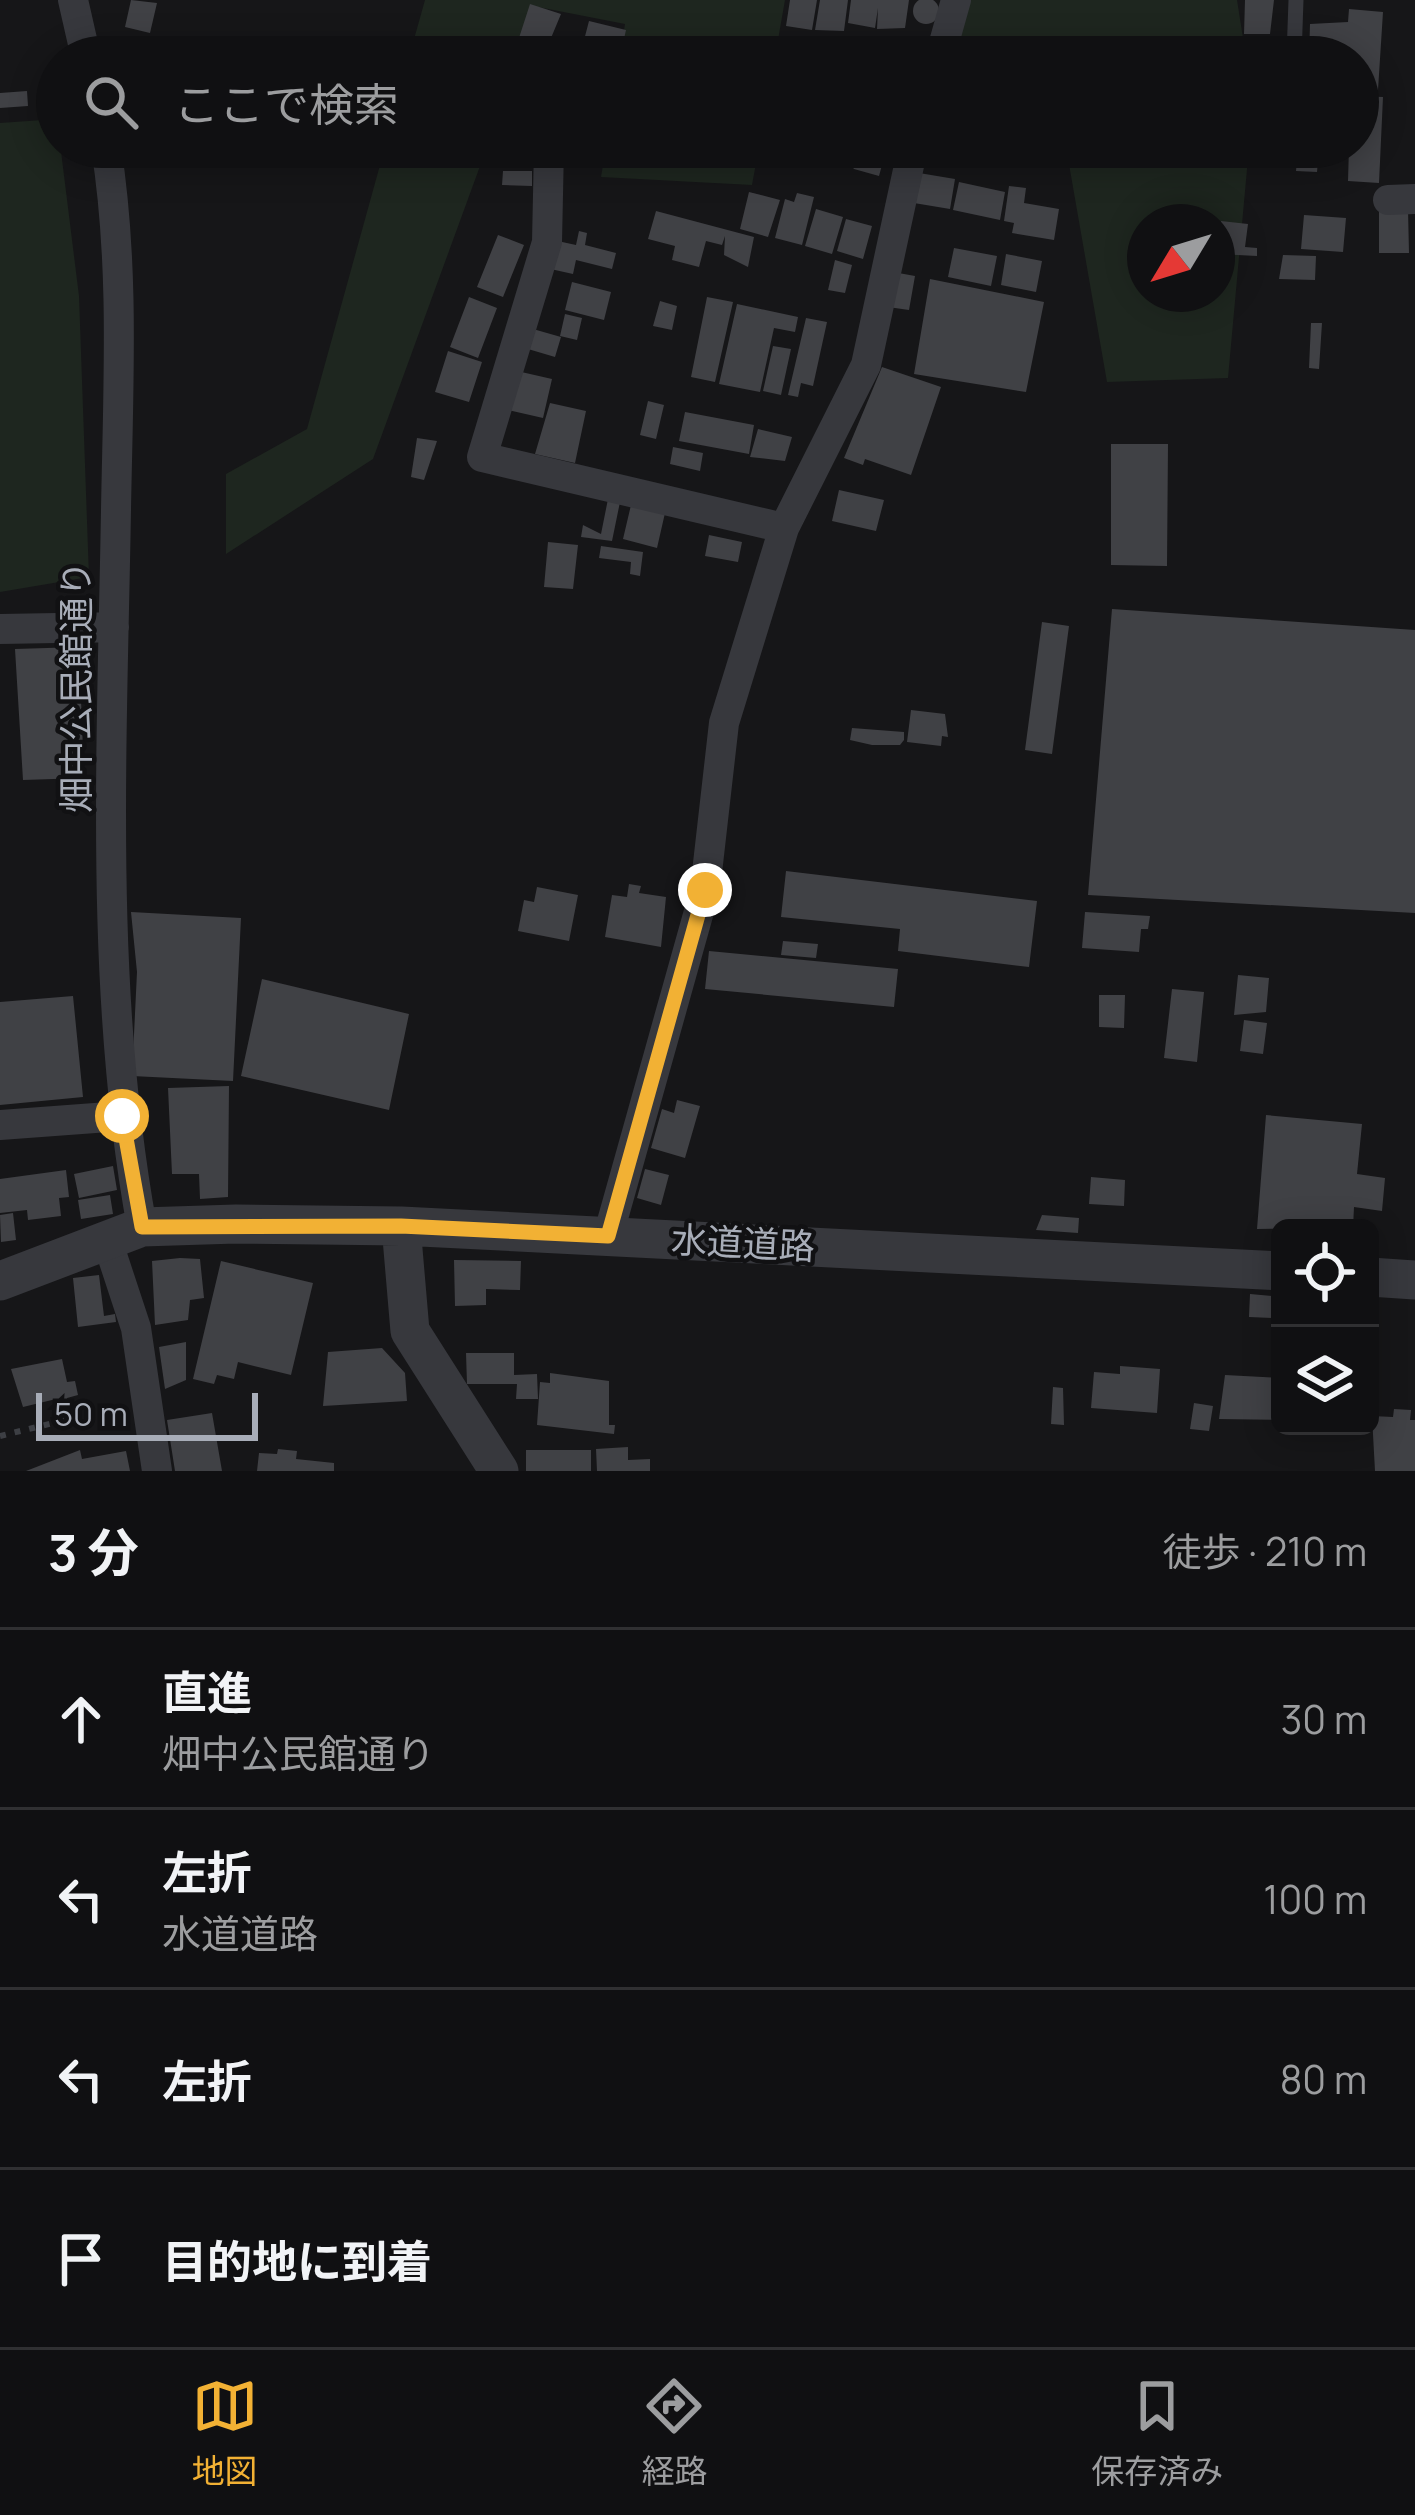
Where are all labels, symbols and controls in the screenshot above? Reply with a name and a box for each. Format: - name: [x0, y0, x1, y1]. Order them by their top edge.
- search box: [36, 36, 1379, 168]
- icon: search: [78, 69, 144, 135]
- text: ここで検索: [174, 73, 399, 135]
- north arrow: [1127, 204, 1235, 312]
- street label: 畑中公民館通り: [51, 561, 100, 813]
- route end: [678, 863, 732, 917]
- route start: [95, 1089, 149, 1143]
- street label: 水道道路: [670, 1214, 816, 1271]
- map controls: [1271, 1219, 1379, 1435]
- button: locate: [1271, 1219, 1379, 1327]
- button: layers: [1271, 1327, 1379, 1435]
- scale bar: [36, 1387, 258, 1440]
- text: 50 m: [54, 1391, 128, 1436]
- text: 3 分: [48, 1517, 139, 1586]
- text: 徒歩 · 210 m: [1162, 1524, 1367, 1578]
- text: 直進: [162, 1661, 252, 1723]
- icon: ahead: [48, 1686, 114, 1752]
- text: 30 m: [1281, 1692, 1367, 1746]
- text: 畑中公民館通り: [162, 1726, 435, 1780]
- text: 左折: [162, 1841, 252, 1903]
- icon: left: [48, 1866, 114, 1932]
- text: 100 m: [1263, 1872, 1367, 1926]
- text: 水道道路: [162, 1906, 318, 1960]
- icon: left: [48, 2046, 114, 2112]
- text: 左折: [162, 2050, 252, 2112]
- text: 80 m: [1280, 2052, 1367, 2106]
- icon: arrive: [48, 2226, 114, 2292]
- text: 目的地に到着: [162, 2230, 432, 2292]
- tab: 地図: [192, 2373, 258, 2493]
- tab: 経路: [641, 2373, 707, 2493]
- tab: 保存済み: [1091, 2373, 1223, 2493]

